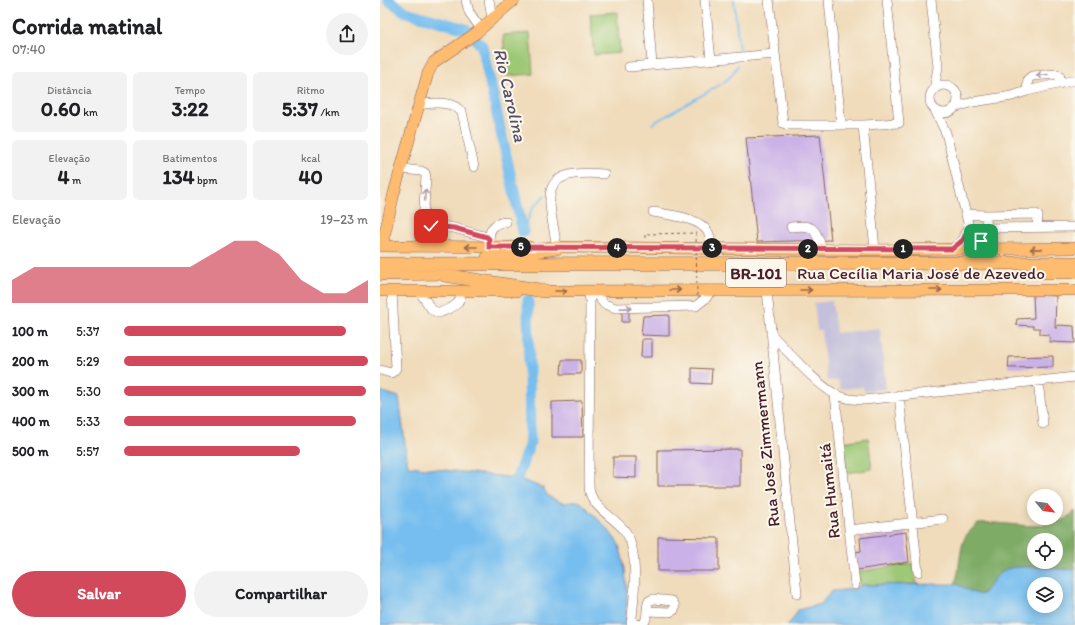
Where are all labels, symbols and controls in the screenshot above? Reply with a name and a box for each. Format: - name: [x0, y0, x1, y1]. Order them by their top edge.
- text: Corrida matinal: [12, 13, 162, 40]
- button: share: [326, 13, 368, 55]
- text: 07:40: [12, 42, 45, 57]
- water label: Rio Carolina: [489, 46, 532, 144]
- one-way arrow: [1036, 72, 1049, 79]
- text: Distância: [47, 84, 92, 97]
- text: Tempo: [175, 84, 205, 97]
- text: Ritmo: [297, 84, 325, 97]
- text: 0.60: [41, 97, 81, 121]
- text: 3:22: [172, 97, 208, 121]
- text: 5:37: [282, 97, 318, 121]
- text: km: [81, 106, 98, 119]
- text: /km: [318, 106, 340, 119]
- text: Elevação: [49, 152, 90, 165]
- text: Batimentos: [163, 152, 217, 165]
- text: kcal: [301, 152, 320, 165]
- text: 4: [57, 165, 69, 189]
- text: 134: [162, 165, 195, 189]
- text: 40: [298, 165, 323, 189]
- text: m: [69, 174, 81, 187]
- text: bpm: [195, 174, 218, 187]
- one-way arrow: [421, 189, 428, 202]
- pin: [414, 209, 448, 243]
- text: Elevação: [12, 212, 61, 227]
- text: 19–23 m: [320, 212, 368, 227]
- icon: check: [420, 215, 442, 237]
- pin: [964, 224, 998, 258]
- icon: arrive: [970, 230, 992, 252]
- pin: 5: [511, 237, 531, 257]
- pin: 4: [607, 238, 627, 258]
- pin: 3: [702, 238, 722, 258]
- pin: 2: [798, 239, 818, 259]
- pin: 1: [893, 239, 913, 259]
- text: 5: [518, 240, 524, 253]
- text: 4: [614, 241, 620, 254]
- text: 3: [709, 241, 715, 254]
- text: 2: [805, 242, 811, 255]
- text: 1: [900, 242, 906, 255]
- one-way arrow: [465, 243, 478, 251]
- one-way arrow: [1030, 245, 1043, 253]
- road number: BR-101: [726, 259, 786, 287]
- street label: Rua Cecília Maria José de Azevedo: [797, 263, 1045, 283]
- one-way arrow: [668, 286, 681, 294]
- one-way arrow: [799, 286, 812, 294]
- one-way arrow: [929, 286, 942, 294]
- one-way arrow: [554, 287, 567, 295]
- one-way arrow: [619, 304, 632, 312]
- text: 100 m: [12, 324, 48, 339]
- text: 5:37: [76, 324, 100, 339]
- text: 200 m: [12, 354, 49, 369]
- text: 5:29: [76, 354, 100, 369]
- street label: Rua José Zimmermann: [746, 360, 784, 528]
- text: 300 m: [12, 384, 49, 399]
- text: 5:30: [76, 384, 101, 399]
- text: 400 m: [12, 414, 50, 429]
- text: 5:33: [76, 414, 100, 429]
- street label: Rua Humaitá: [814, 442, 844, 540]
- text: 500 m: [12, 444, 49, 459]
- text: 5:57: [76, 444, 99, 459]
- north arrow: [1027, 489, 1063, 525]
- map controls: [1027, 489, 1063, 613]
- button: locate: [1027, 533, 1063, 569]
- button: Salvar: [12, 571, 186, 617]
- button: Compartilhar: [194, 571, 368, 617]
- button: layers: [1027, 577, 1063, 613]

